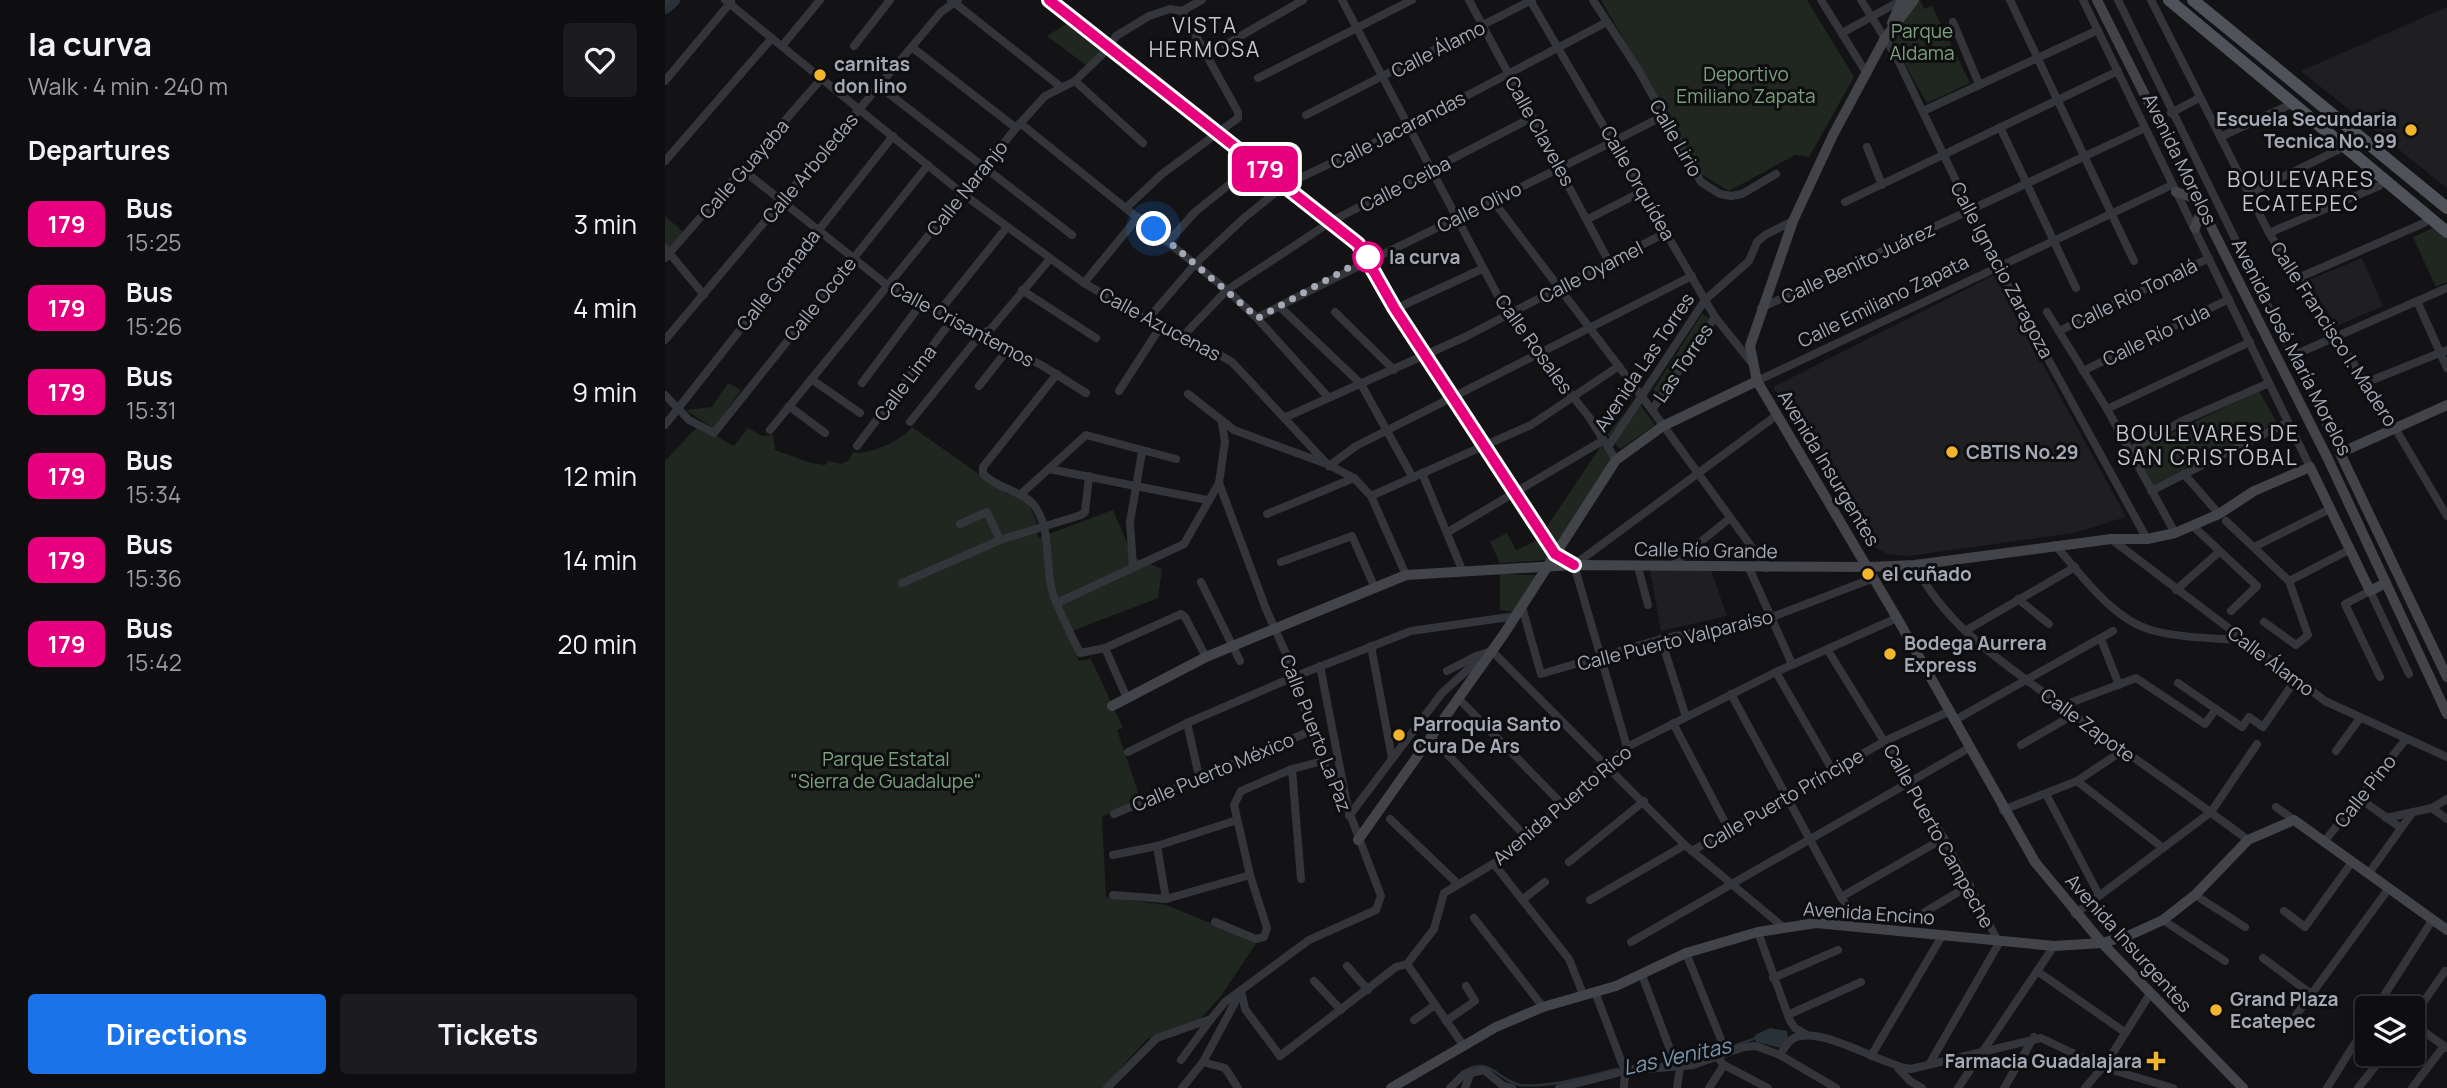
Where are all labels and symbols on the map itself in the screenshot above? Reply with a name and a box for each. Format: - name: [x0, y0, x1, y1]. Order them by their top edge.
- district label: VISTA HERMOSA: [1149, 11, 1261, 63]
- street label: Calle Álamo: [1387, 14, 1489, 84]
- park label: Parque Aldama: [1890, 18, 1954, 66]
- place label: carnitas don lino: [834, 51, 910, 99]
- park label: Deportivo Emiliano Zapata: [1676, 61, 1816, 109]
- marker: carnitas don lino: [812, 67, 828, 83]
- street label: Calle Claveles: [1499, 71, 1581, 191]
- street label: Calle Jacarandas: [1326, 85, 1470, 175]
- street label: Avenida Morelos: [2137, 89, 2223, 229]
- street label: Calle Lirio: [1644, 95, 1708, 181]
- place label: Escuela Secundaria Tecnica No. 99: [2216, 106, 2397, 154]
- street label: Calle Arboledas: [756, 107, 864, 229]
- street label: Calle Guayaba: [693, 113, 795, 225]
- street label: Calle Orquídea: [1595, 121, 1681, 245]
- marker: Escuela Secundaria Tecnica No. 99: [2403, 122, 2419, 138]
- street label: Calle Naranjo: [920, 135, 1014, 241]
- line badge: 179: [1225, 146, 1305, 192]
- street label: Calle Ceiba: [1355, 150, 1455, 218]
- district label: BOULEVARES ECATEPEC: [2227, 165, 2375, 217]
- street label: Calle Olivo: [1432, 175, 1526, 239]
- street label: Calle Ignacio Zaragoza: [1944, 177, 2060, 363]
- your location: [1136, 211, 1171, 246]
- street label: Calle Benito Juárez: [1777, 216, 1939, 310]
- street label: Calle Granada: [730, 224, 826, 336]
- street label: Avenida José María Morelos: [2226, 234, 2358, 460]
- street label: Calle Oyamel: [1535, 235, 1647, 309]
- street label: Calle Francisco I. Madero: [2264, 237, 2404, 431]
- marker: la curva: [1353, 242, 1383, 272]
- place label: la curva: [1389, 244, 1460, 270]
- street label: Calle Emiliano Zapata: [1793, 248, 1973, 354]
- street label: Calle Ocote: [778, 251, 862, 347]
- street label: Calle Río Tonalá: [2067, 252, 2201, 336]
- street label: Calle Crisantemos: [885, 275, 1039, 373]
- street label: Calle Azucenas: [1095, 281, 1225, 367]
- street label: Avenida Las Torres: [1589, 288, 1699, 436]
- street label: Calle Rosales: [1489, 289, 1579, 399]
- street label: Calle Río Tula: [2098, 298, 2214, 372]
- street label: Las Torres: [1648, 319, 1718, 407]
- street label: Calle Lima: [868, 340, 942, 426]
- street label: Avenida Insurgentes: [1772, 385, 1886, 551]
- district label: BOULEVARES DE SAN CRISTÓBAL: [2116, 419, 2300, 471]
- place label: CBTIS No.29: [1966, 439, 2079, 465]
- marker: CBTIS No.29: [1944, 444, 1960, 460]
- street label: Calle Río Grande: [1634, 536, 1778, 564]
- place label: el cuñado: [1882, 561, 1972, 587]
- marker: el cuñado: [1860, 566, 1876, 582]
- street label: Calle Puerto Valparaíso: [1574, 603, 1776, 677]
- street label: Calle Álamo: [2222, 620, 2320, 702]
- place label: Bodega Aurrera Express: [1904, 630, 2047, 678]
- marker: Bodega Aurrera Express: [1882, 646, 1898, 662]
- street label: Calle Puerto La Paz: [1274, 651, 1358, 815]
- street label: Calle Zapote: [2035, 682, 2141, 768]
- place label: Parroquia Santo Cura De Ars: [1413, 711, 1561, 759]
- street label: Calle Puerto México: [1128, 726, 1298, 818]
- marker: Parroquia Santo Cura De Ars: [1391, 727, 1407, 743]
- street label: Avenida Puerto Rico: [1487, 739, 1637, 871]
- street label: Calle Puerto Campeche: [1878, 739, 2000, 933]
- street label: Calle Puerto Príncipe: [1698, 742, 1868, 856]
- park label: Parque Estatal "Sierra de Guadalupe": [790, 746, 982, 794]
- street label: Calle Pino: [2328, 749, 2402, 833]
- street label: Avenida Insurgentes: [2060, 868, 2198, 1018]
- street label: Avenida Encino: [1802, 895, 1936, 931]
- place label: Grand Plaza Ecatepec: [2230, 986, 2338, 1034]
- marker: Grand Plaza Ecatepec: [2208, 1002, 2224, 1018]
- water label: Las Venitas: [1620, 1031, 1735, 1081]
- place label: Farmacia Guadalajara: [1945, 1048, 2142, 1074]
- marker: Farmacia Guadalajara: [2148, 1053, 2164, 1069]

